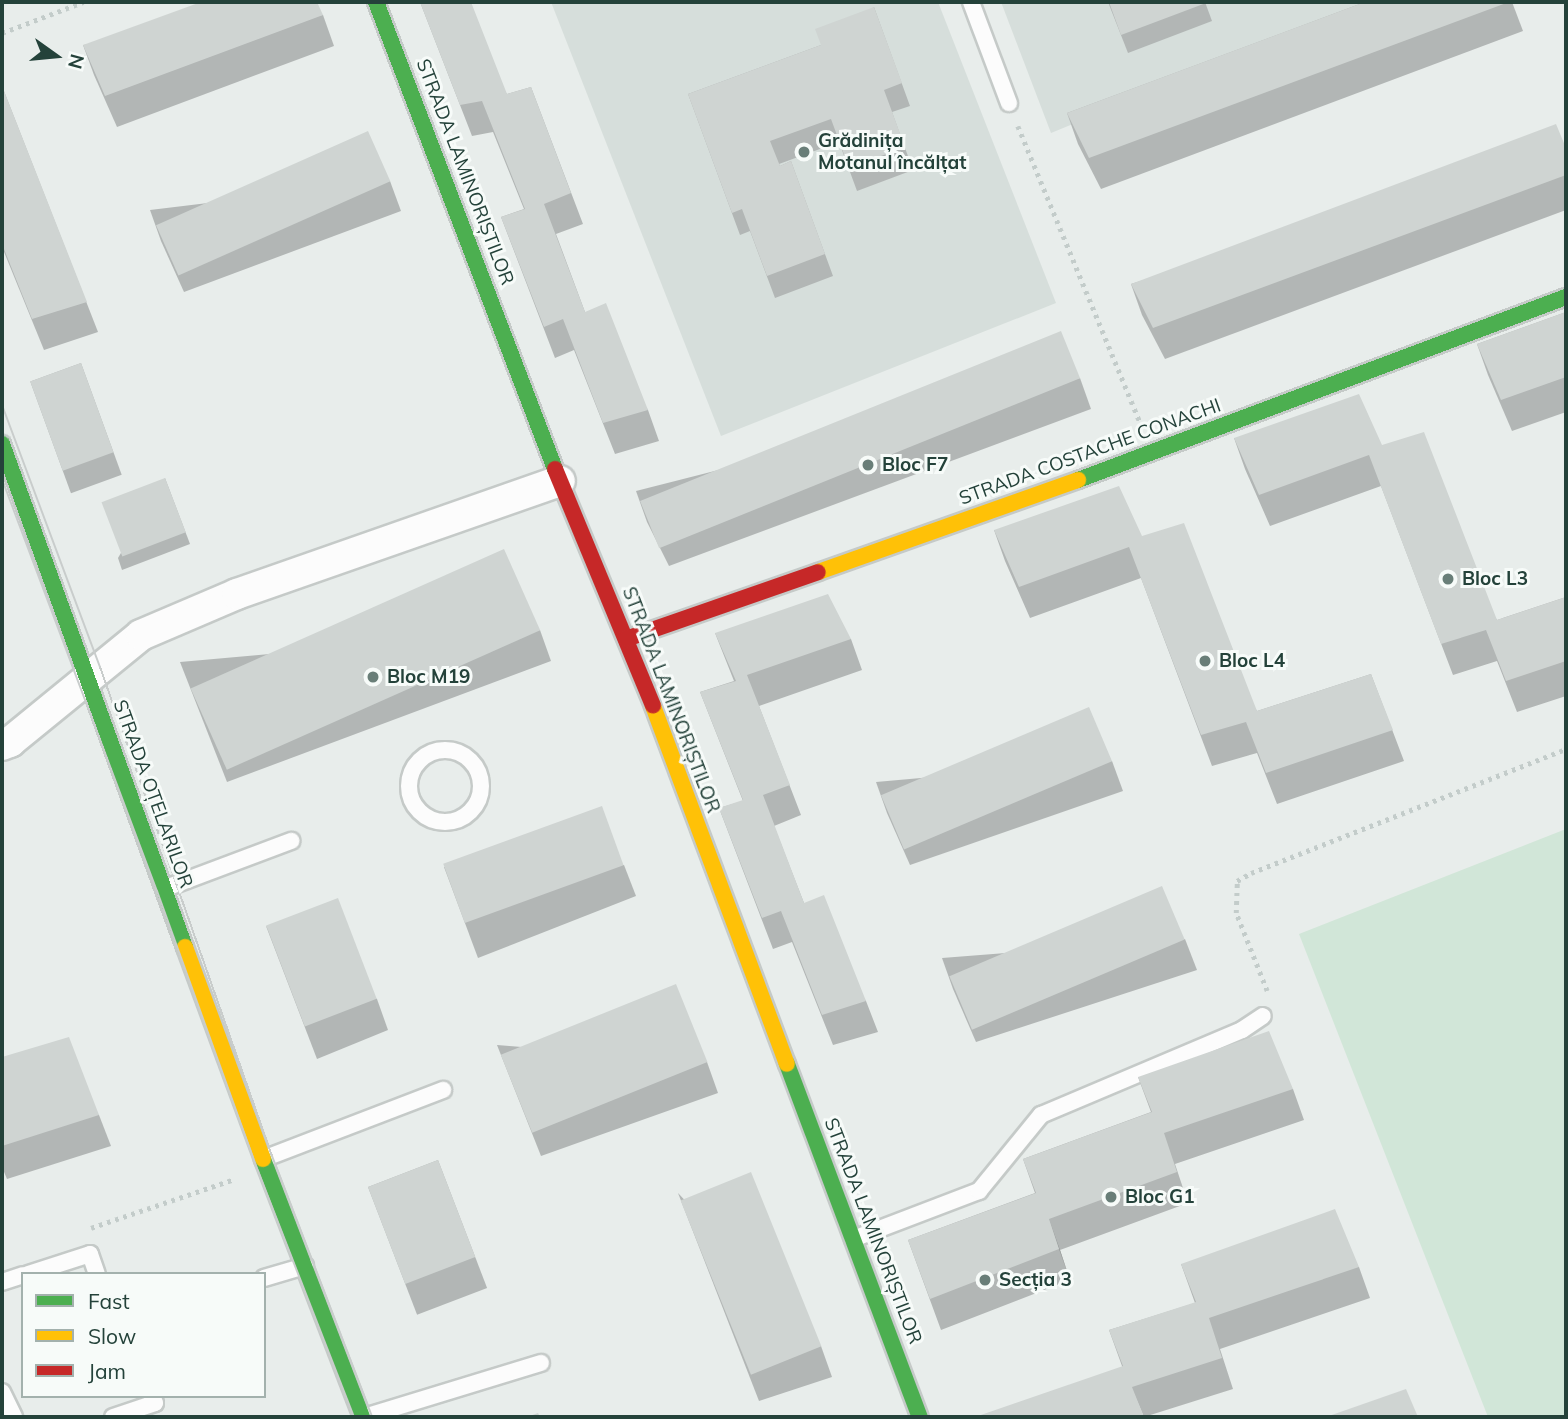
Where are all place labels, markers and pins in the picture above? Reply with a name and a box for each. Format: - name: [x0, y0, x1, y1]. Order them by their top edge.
- place label: Grădinița Motanul încălțat: [818, 130, 967, 174]
- marker: Grădinița Motanul încălțat: [796, 144, 812, 160]
- place label: Bloc F7: [882, 454, 948, 476]
- marker: Bloc F7: [860, 457, 876, 473]
- place label: Bloc L3: [1462, 568, 1528, 590]
- marker: Bloc L3: [1440, 571, 1456, 587]
- place label: Bloc L4: [1219, 650, 1285, 672]
- marker: Bloc L4: [1197, 653, 1213, 669]
- place label: Bloc M19: [387, 666, 470, 688]
- marker: Bloc M19: [365, 669, 381, 685]
- place label: Bloc G1: [1125, 1186, 1195, 1208]
- marker: Bloc G1: [1103, 1189, 1119, 1205]
- place label: Secția 3: [999, 1269, 1072, 1291]
- marker: Secția 3: [977, 1272, 993, 1288]

